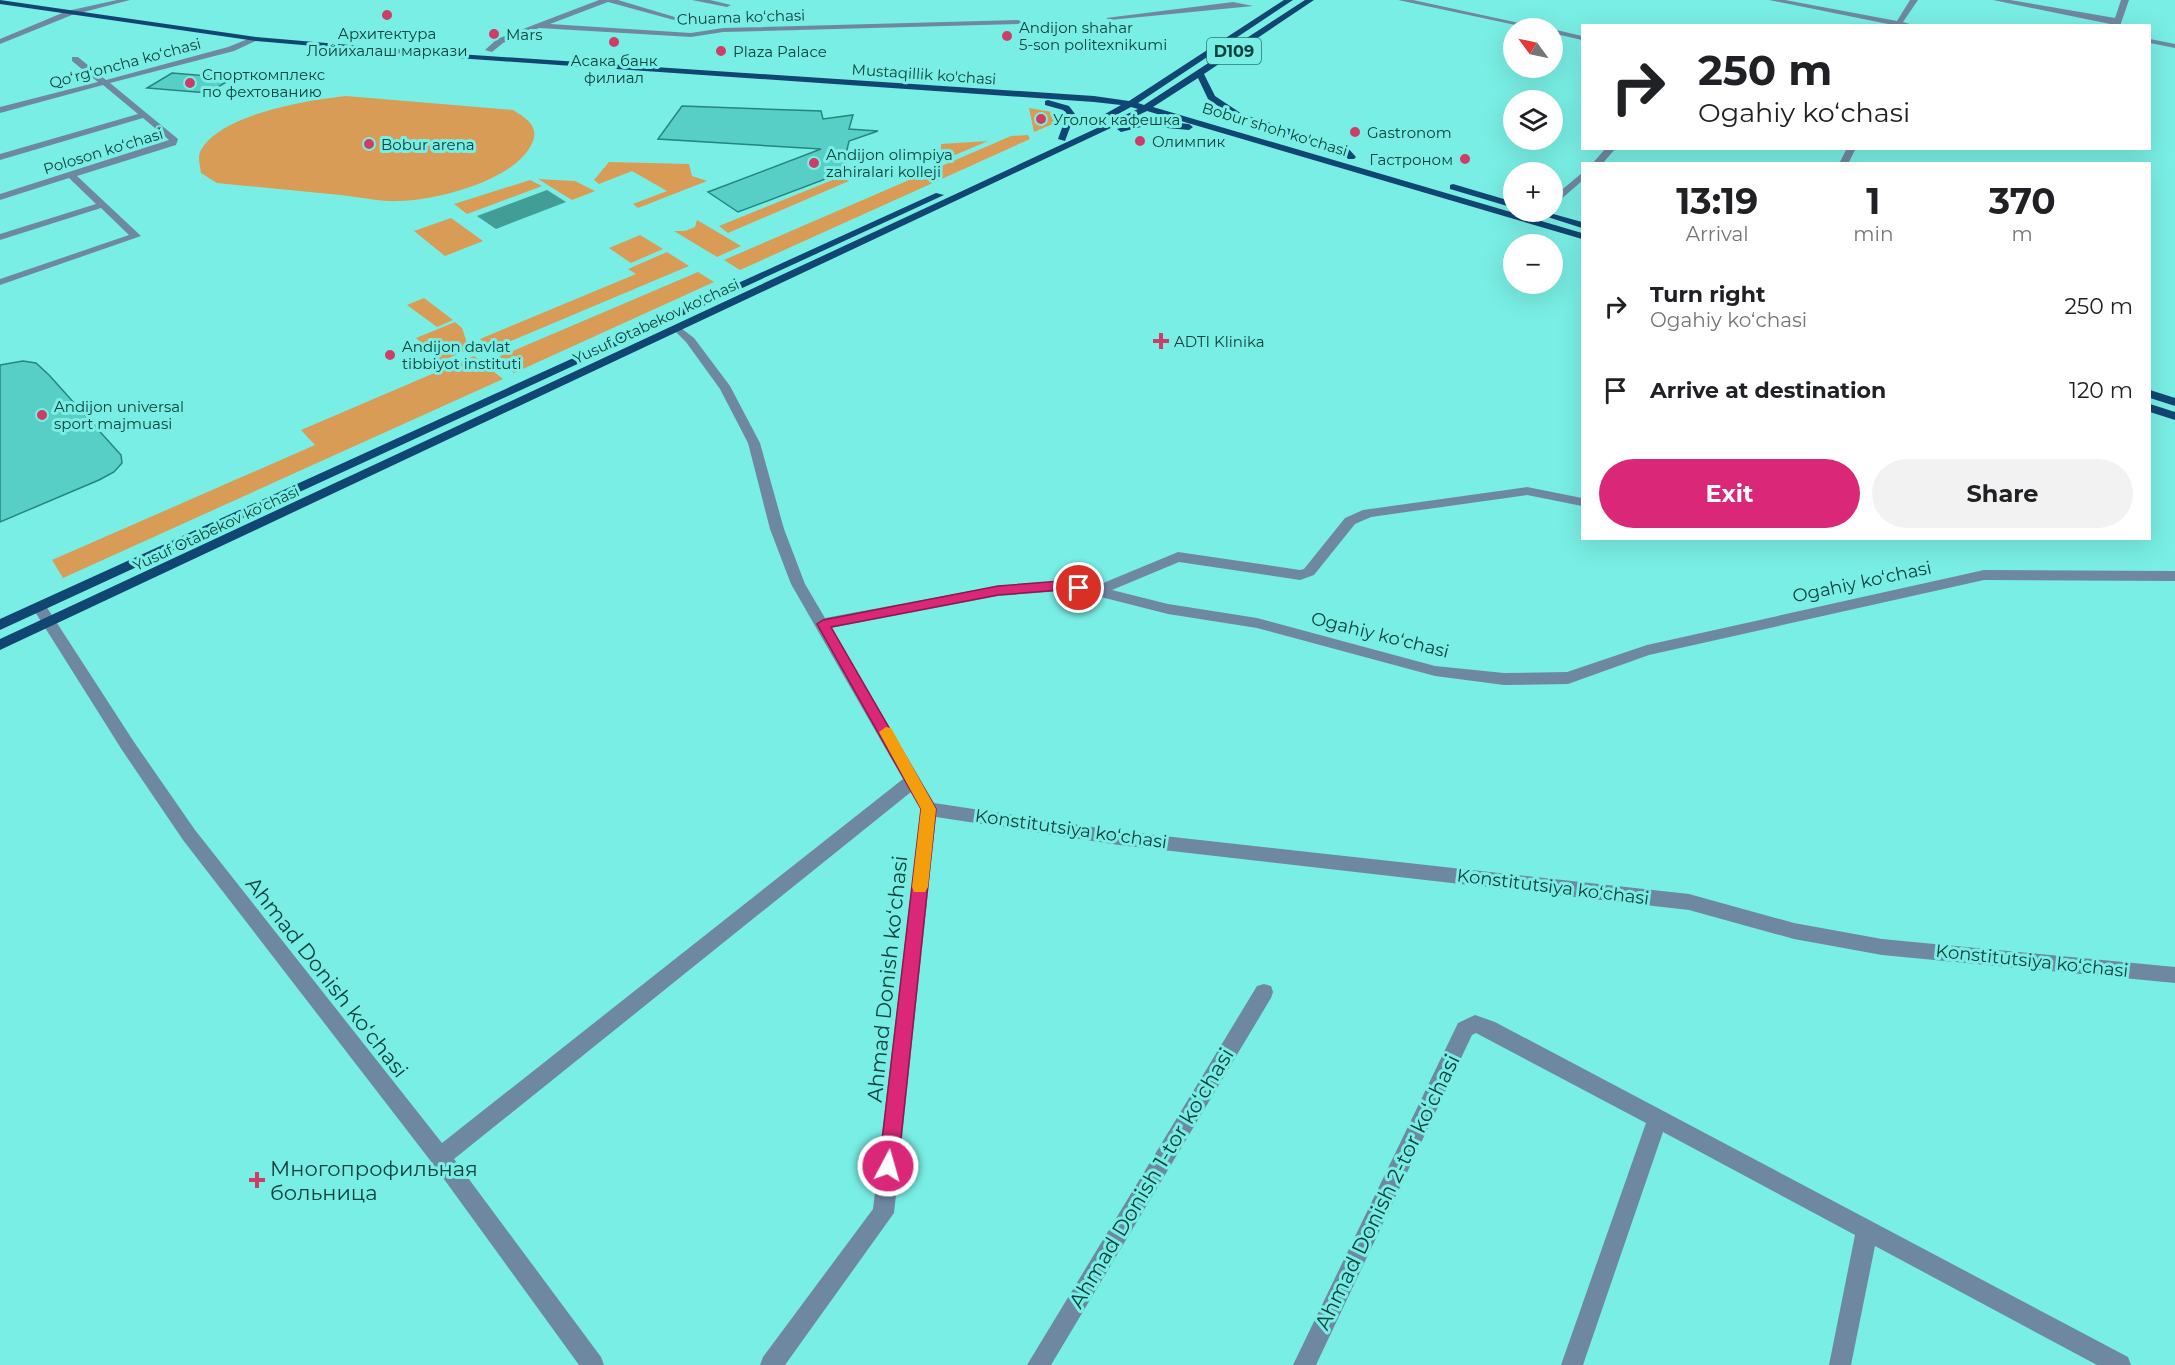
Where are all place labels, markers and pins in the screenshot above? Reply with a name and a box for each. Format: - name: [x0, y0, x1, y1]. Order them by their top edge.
- marker: Архитектура Лойихалаш маркази: [380, 8, 394, 22]
- place label: Andijon shahar 5-son politexnikumi: [1019, 18, 1167, 54]
- place label: Архитектура Лойихалаш маркази: [306, 24, 468, 60]
- place label: Mars: [506, 25, 542, 44]
- marker: Mars: [487, 27, 501, 41]
- marker: Andijon shahar 5-son politexnikumi: [1000, 29, 1014, 43]
- marker: Асака банк филиал: [607, 35, 621, 49]
- place label: Plaza Palace: [733, 42, 827, 61]
- marker: Plaza Palace: [714, 44, 728, 58]
- place label: Асака банк филиал: [571, 51, 658, 87]
- place label: Спорткомплекс по фехтованию: [202, 65, 325, 101]
- marker: Спорткомплекс по фехтованию: [183, 76, 197, 90]
- place label: Уголок кафешка: [1053, 110, 1180, 129]
- marker: Уголок кафешка: [1034, 112, 1048, 126]
- place label: Gastronom: [1367, 123, 1452, 142]
- marker: Gastronom: [1348, 125, 1362, 139]
- place label: Олимпик: [1152, 132, 1226, 151]
- marker: Олимпик: [1133, 134, 1147, 148]
- place label: Bobur arena: [381, 135, 475, 154]
- marker: Bobur arena: [362, 137, 376, 151]
- place label: Andijon olimpiya zahiralari kolleji: [826, 145, 953, 181]
- place label: Гастроном: [1369, 150, 1453, 169]
- marker: Гастроном: [1458, 152, 1472, 166]
- marker: Andijon olimpiya zahiralari kolleji: [807, 156, 821, 170]
- marker: ADTI Klinika: [1152, 332, 1170, 350]
- place label: ADTI Klinika: [1174, 332, 1265, 351]
- place label: Andijon davlat tibbiyot instituti: [402, 337, 522, 373]
- marker: Andijon davlat tibbiyot instituti: [383, 348, 397, 362]
- place label: Andijon universal sport majmuasi: [54, 397, 184, 433]
- marker: Andijon universal sport majmuasi: [35, 408, 49, 422]
- pin: [1053, 562, 1104, 613]
- place label: Многопрофильная больница: [270, 1156, 478, 1205]
- marker: Многопрофильная больница: [248, 1171, 266, 1189]

